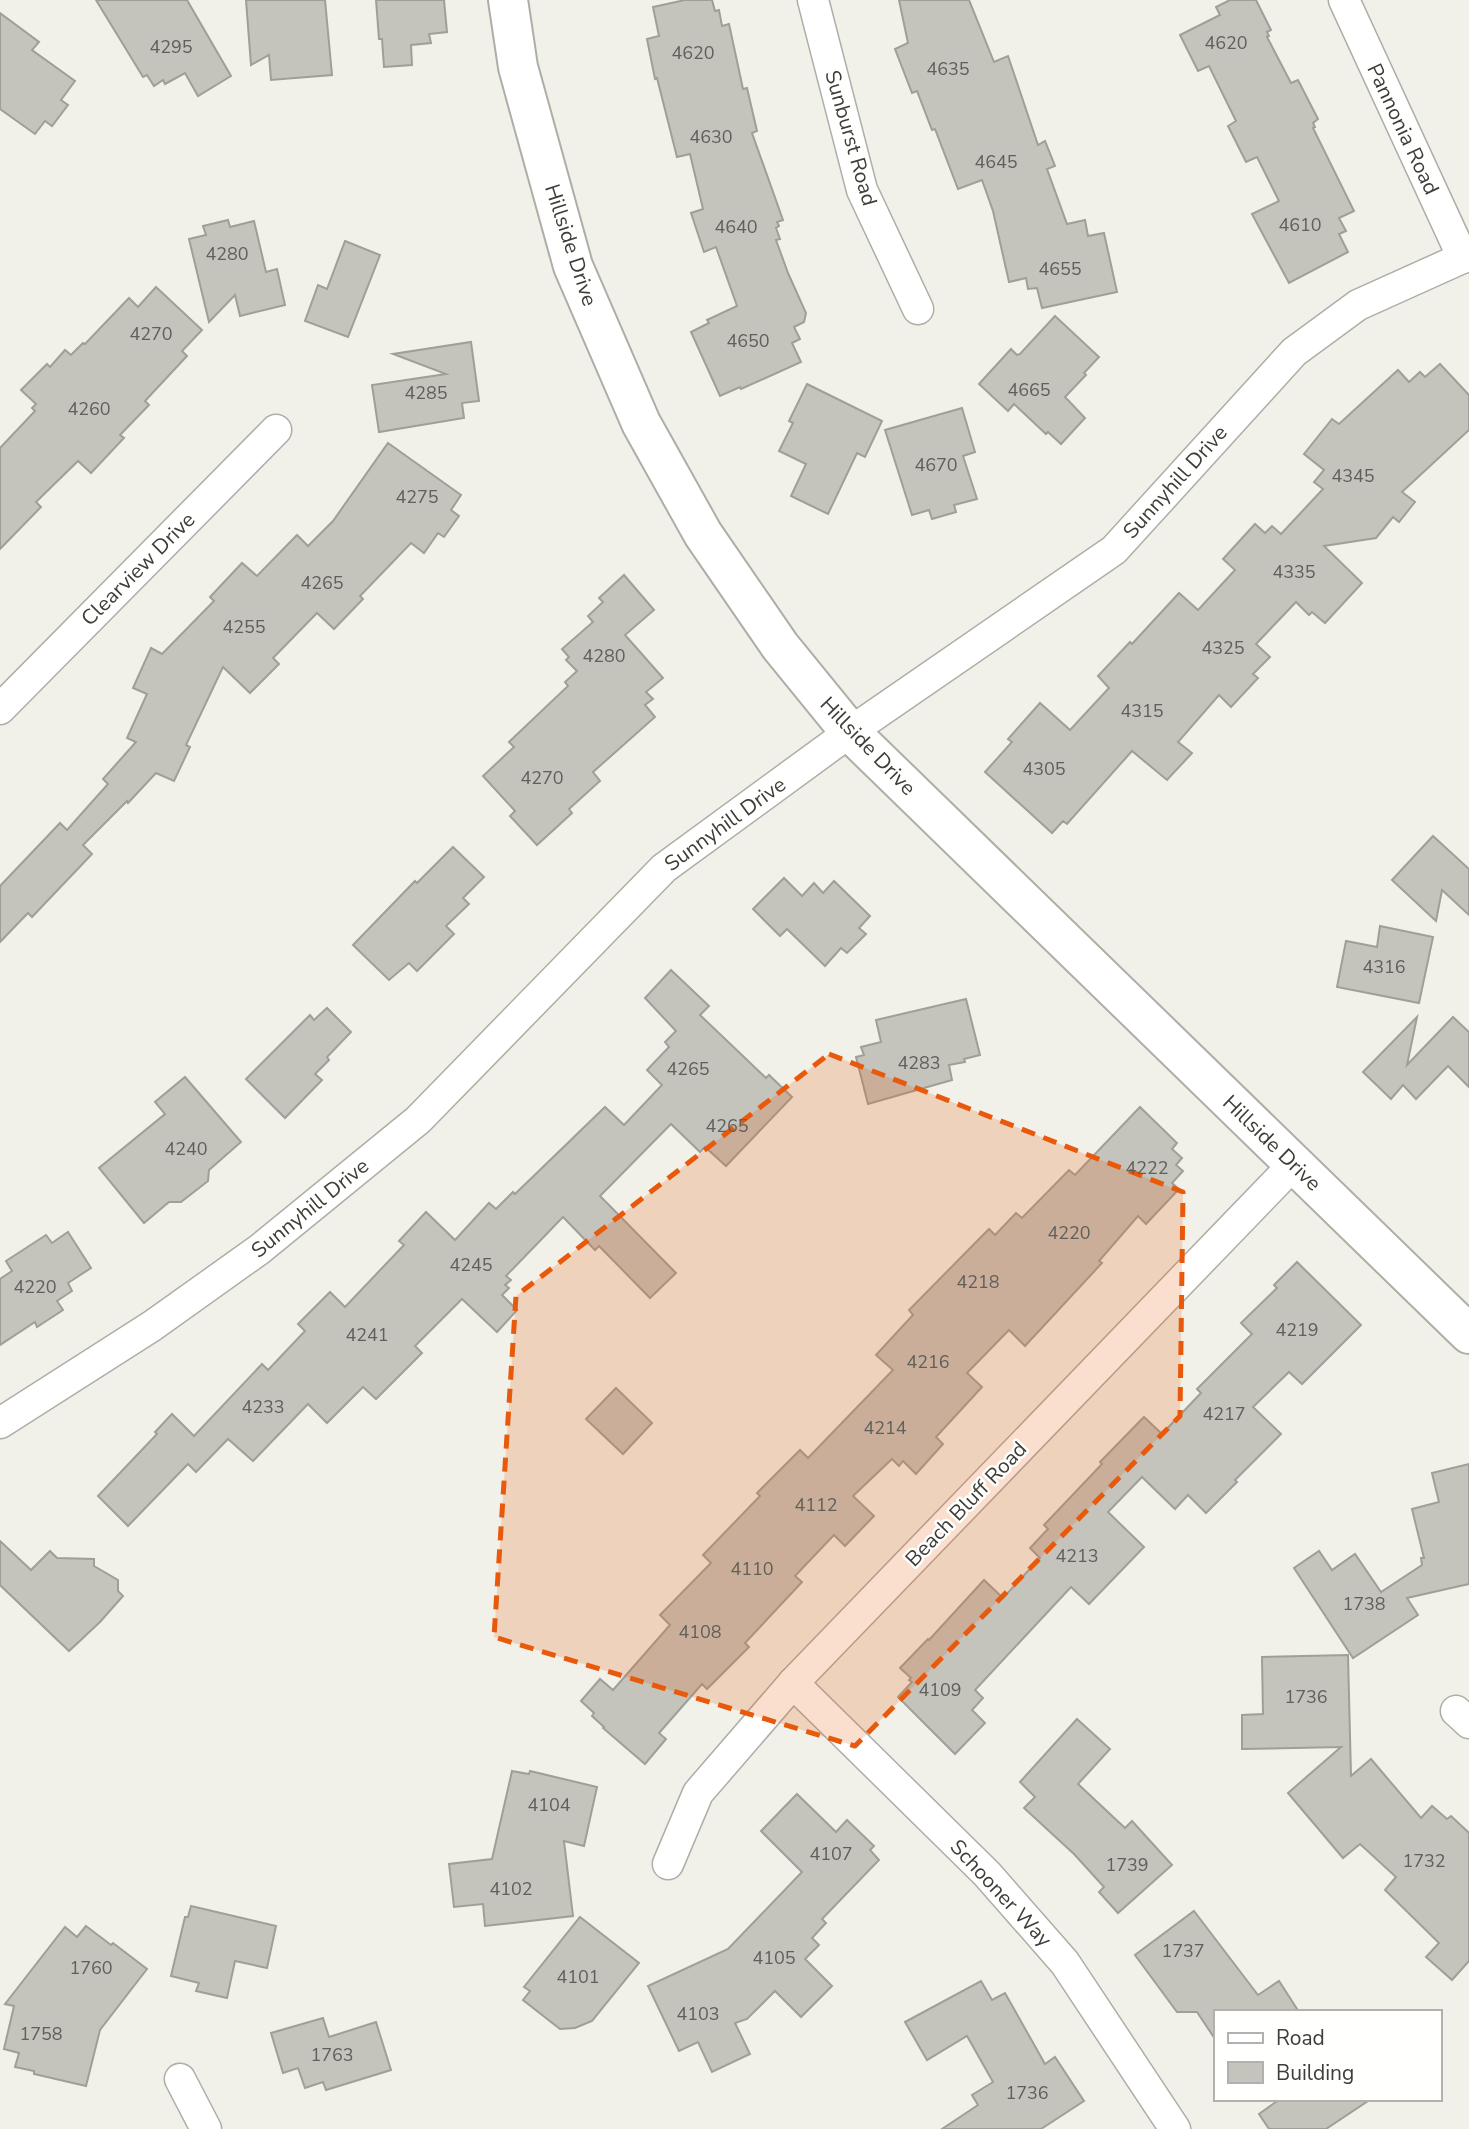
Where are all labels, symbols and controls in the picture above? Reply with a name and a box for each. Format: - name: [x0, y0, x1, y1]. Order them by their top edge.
- house number: 4620: [1204, 31, 1248, 55]
- house number: 4295: [149, 35, 193, 59]
- house number: 4620: [671, 41, 715, 65]
- house number: 4635: [926, 57, 970, 81]
- street label: Pannonia Road: [1360, 59, 1446, 199]
- street label: Sunburst Road: [818, 67, 884, 209]
- house number: 4630: [689, 125, 733, 149]
- house number: 4645: [974, 150, 1018, 174]
- street label: Hillside Drive: [538, 180, 604, 310]
- house number: 4610: [1278, 213, 1322, 237]
- house number: 4640: [714, 215, 758, 239]
- house number: 4280: [205, 242, 249, 266]
- house number: 4655: [1038, 257, 1082, 281]
- house number: 4270: [129, 322, 173, 346]
- house number: 4650: [726, 329, 770, 353]
- house number: 4665: [1007, 378, 1051, 402]
- house number: 4285: [404, 381, 448, 405]
- house number: 4260: [67, 397, 111, 421]
- street label: Sunnyhill Drive: [1117, 419, 1233, 545]
- house number: 4670: [914, 453, 958, 477]
- house number: 4345: [1331, 464, 1375, 488]
- house number: 4275: [395, 485, 439, 509]
- street label: Clearview Drive: [75, 506, 201, 632]
- house number: 4335: [1272, 560, 1316, 584]
- house number: 4265: [300, 571, 344, 595]
- house number: 4255: [222, 615, 266, 639]
- house number: 4325: [1201, 636, 1245, 660]
- house number: 4280: [582, 644, 626, 668]
- street label: Hillside Drive: [814, 691, 922, 801]
- house number: 4315: [1120, 699, 1164, 723]
- house number: 4305: [1022, 757, 1066, 781]
- house number: 4270: [520, 766, 564, 790]
- street label: Sunnyhill Drive: [659, 770, 791, 878]
- house number: 4316: [1362, 955, 1406, 979]
- house number: 4283: [897, 1051, 941, 1075]
- house number: 4265: [666, 1057, 710, 1081]
- street label: Hillside Drive: [1217, 1089, 1327, 1197]
- house number: 4265: [705, 1114, 749, 1138]
- house number: 4240: [164, 1137, 208, 1161]
- street label: Sunnyhill Drive: [245, 1152, 375, 1264]
- house number: 4222: [1125, 1156, 1169, 1180]
- house number: 4220: [1047, 1221, 1091, 1245]
- house number: 4245: [449, 1253, 493, 1277]
- house number: 4218: [956, 1270, 1000, 1294]
- house number: 4220: [13, 1275, 57, 1299]
- house number: 4219: [1275, 1318, 1319, 1342]
- house number: 4241: [345, 1323, 389, 1347]
- house number: 4216: [906, 1350, 950, 1374]
- house number: 4233: [241, 1395, 285, 1419]
- house number: 4217: [1202, 1402, 1246, 1426]
- house number: 4214: [863, 1416, 907, 1440]
- street label: Beach Bluff Road: [899, 1435, 1033, 1573]
- house number: 4112: [794, 1493, 838, 1517]
- house number: 4213: [1055, 1544, 1099, 1568]
- house number: 4110: [730, 1557, 774, 1581]
- house number: 1738: [1342, 1592, 1386, 1616]
- house number: 4108: [678, 1620, 722, 1644]
- house number: 4109: [918, 1678, 962, 1702]
- house number: 1736: [1284, 1685, 1328, 1709]
- house number: 4104: [527, 1793, 571, 1817]
- street label: Schooner Way: [944, 1833, 1058, 1953]
- house number: 4107: [809, 1842, 853, 1866]
- house number: 1732: [1402, 1849, 1446, 1873]
- house number: 1739: [1105, 1853, 1149, 1877]
- house number: 4102: [489, 1877, 533, 1901]
- house number: 1737: [1161, 1939, 1205, 1963]
- house number: 4105: [752, 1946, 796, 1970]
- house number: 1760: [69, 1956, 113, 1980]
- house number: 4101: [556, 1965, 600, 1989]
- house number: 4103: [676, 2002, 720, 2026]
- legend: [1214, 2010, 1441, 2101]
- house number: 1758: [19, 2022, 63, 2046]
- text: Road: [1276, 2024, 1325, 2052]
- house number: 1763: [310, 2043, 354, 2067]
- text: Building: [1276, 2059, 1354, 2087]
- house number: 1736: [1005, 2081, 1049, 2105]

